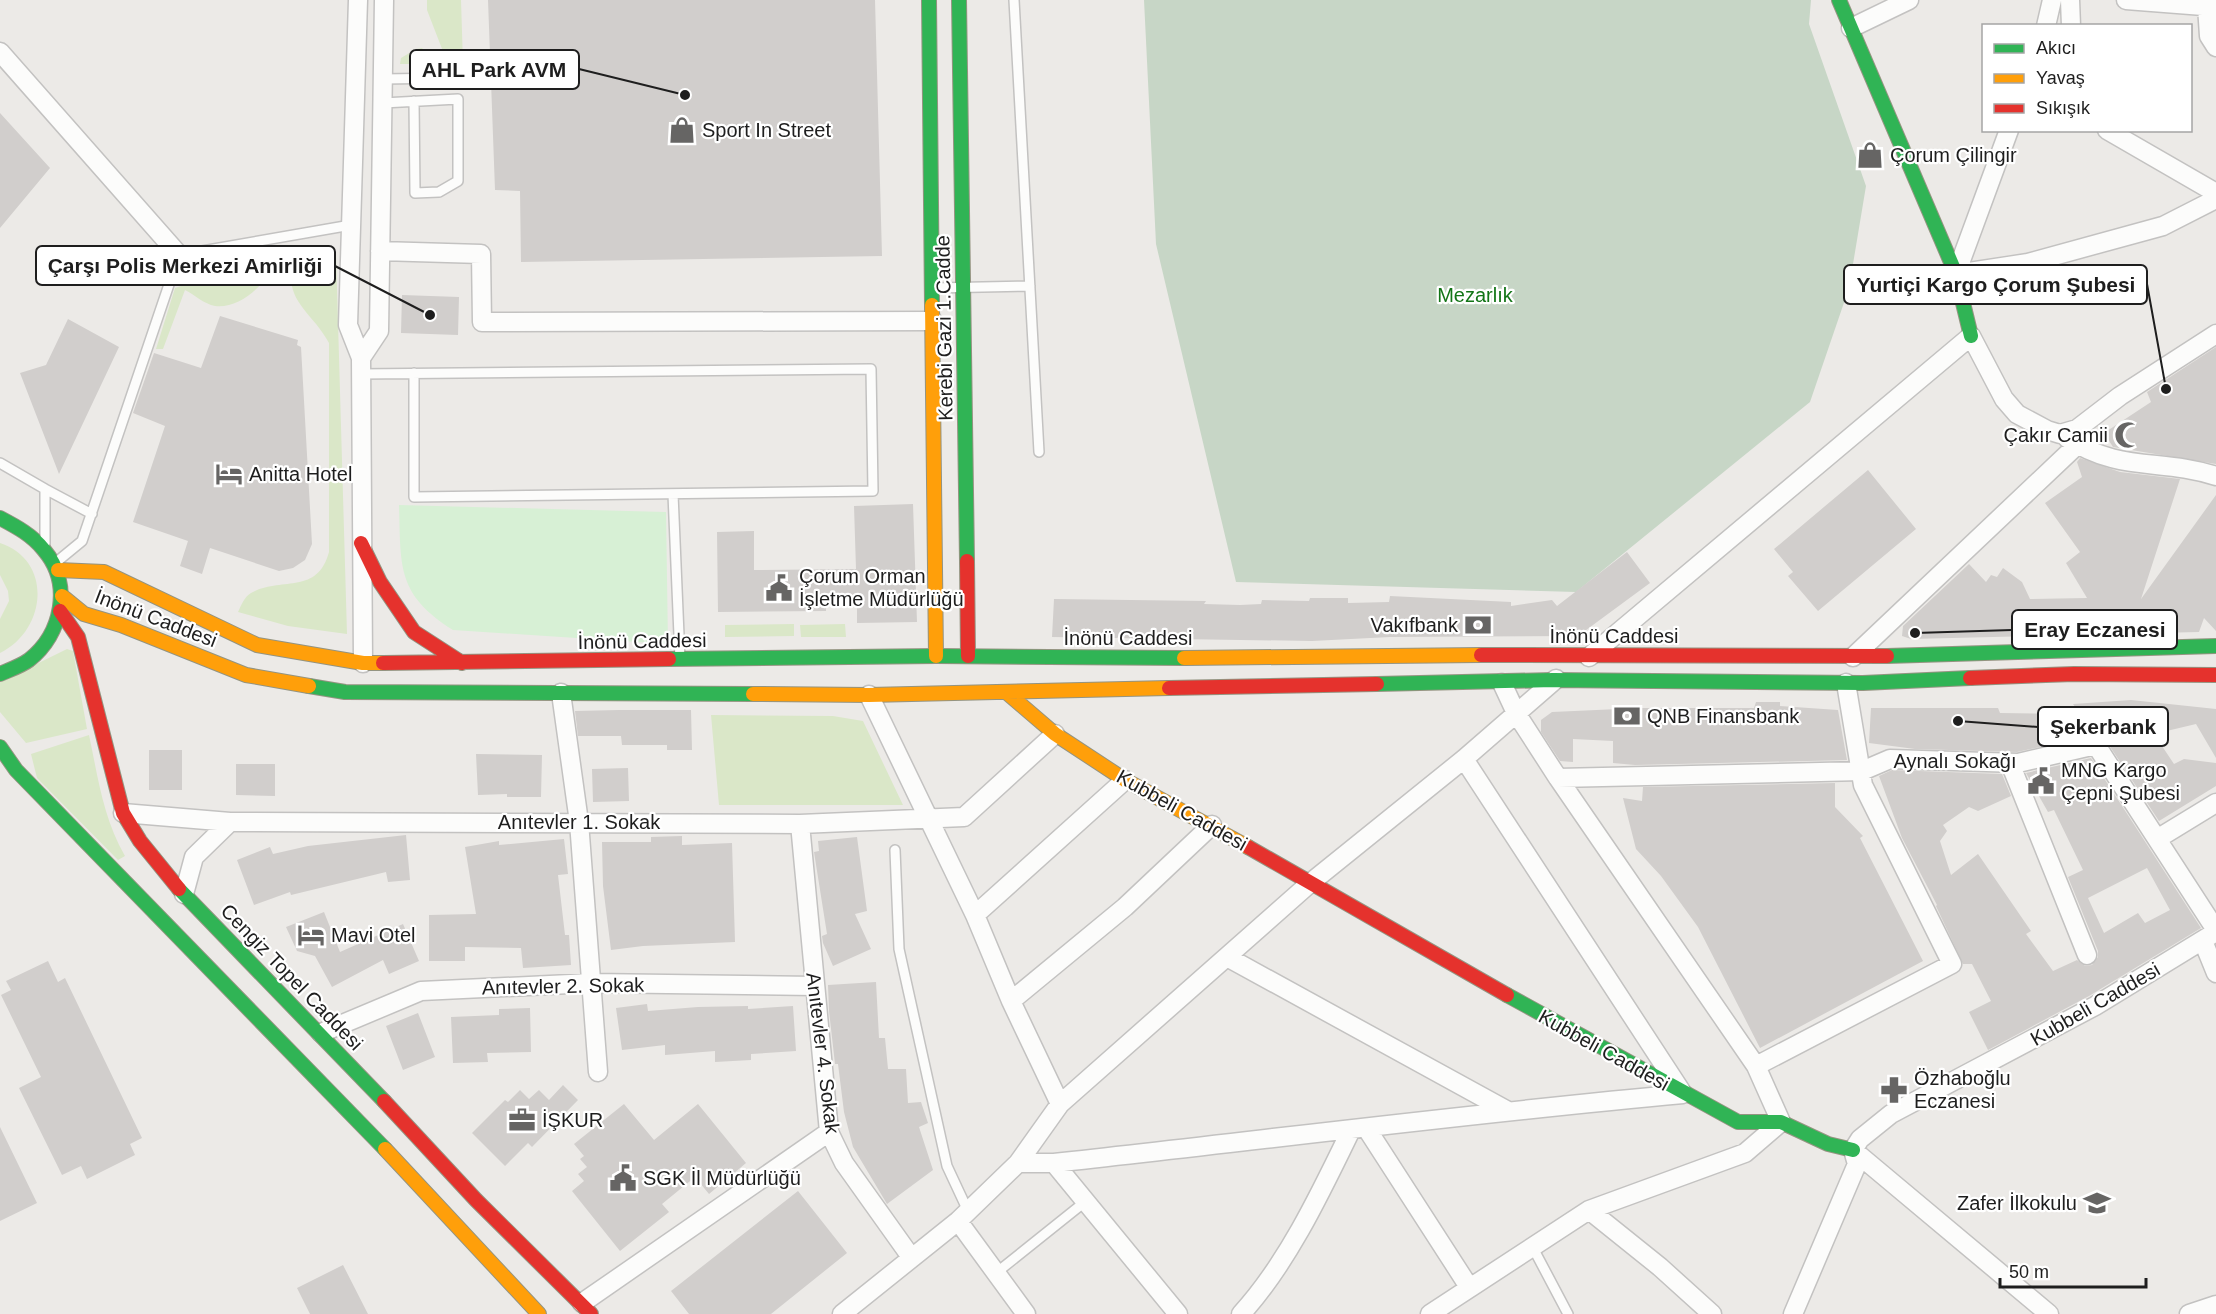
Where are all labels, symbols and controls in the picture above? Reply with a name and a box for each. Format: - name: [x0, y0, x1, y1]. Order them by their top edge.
- legend: [1982, 24, 2192, 132]
- text: Akıcı: [2036, 38, 2076, 58]
- callout: AHL Park AVM: [410, 50, 579, 89]
- text: AHL Park AVM: [422, 58, 566, 81]
- text: Yavaş: [2036, 68, 2085, 88]
- text: Sıkışık: [2036, 98, 2091, 118]
- shop icon: Sport In Street: [667, 115, 697, 145]
- place label: Sport In Street: [702, 119, 831, 141]
- shop icon: Çorum Çilingir: [1855, 140, 1885, 170]
- place label: Çorum Çilingir: [1890, 144, 2017, 166]
- street label: Kerebi Gazi 1.Cadde: [931, 235, 957, 421]
- callout: Çarşı Polis Merkezi Amirliği: [36, 246, 335, 285]
- text: Çarşı Polis Merkezi Amirliği: [48, 254, 322, 277]
- callout: Yurtiçi Kargo Çorum Şubesi: [1844, 265, 2147, 304]
- text: Yurtiçi Kargo Çorum Şubesi: [1857, 273, 2135, 296]
- park label: Mezarlık: [1437, 284, 1514, 306]
- mosque icon: Çakır Camii: [2113, 420, 2143, 450]
- place label: Çakır Camii: [2004, 424, 2108, 446]
- hotel icon: Anitta Hotel: [214, 459, 244, 489]
- place label: Anitta Hotel: [249, 463, 352, 485]
- place label: Çorum Orman İşletme Müdürlüğü: [799, 565, 964, 610]
- public building icon: Çorum Orman İşletme Müdürlüğü: [764, 573, 794, 603]
- street label: İnönü Caddesi: [92, 585, 220, 651]
- bank icon: Vakıfbank: [1463, 610, 1493, 640]
- callout: Eray Eczanesi: [2012, 610, 2177, 649]
- place label: Vakıfbank: [1371, 614, 1459, 636]
- text: Eray Eczanesi: [2024, 618, 2166, 641]
- street label: İnönü Caddesi: [1550, 625, 1678, 647]
- street label: İnönü Caddesi: [1064, 627, 1192, 649]
- street label: İnönü Caddesi: [577, 629, 707, 653]
- bank icon: QNB Finansbank: [1612, 701, 1642, 731]
- place label: QNB Finansbank: [1647, 705, 1800, 727]
- callout: Şekerbank: [2038, 707, 2168, 746]
- text: Şekerbank: [2050, 715, 2156, 738]
- street label: Aynalı Sokağı: [1893, 750, 2017, 772]
- place label: MNG Kargo Çepni Şubesi: [2061, 759, 2180, 804]
- street label: Kubbeli Caddesi: [1113, 765, 1251, 855]
- public building icon: MNG Kargo Çepni Şubesi: [2026, 766, 2056, 796]
- street label: Anıtevler 1. Sokak: [498, 811, 661, 833]
- street label: Cengiz Topel Caddesi: [217, 900, 367, 1054]
- hotel icon: Mavi Otel: [296, 920, 326, 950]
- place label: Mavi Otel: [331, 924, 415, 946]
- street label: Kubbeli Caddesi: [2026, 958, 2164, 1050]
- street label: Anıtevler 4. Sokak: [802, 971, 844, 1136]
- street label: Anıtevler 2. Sokak: [482, 974, 645, 998]
- street label: Kubbeli Caddesi: [1535, 1005, 1673, 1095]
- place label: Özhaboğlu Eczanesi: [1914, 1067, 2011, 1112]
- pharmacy icon: Özhaboğlu Eczanesi: [1879, 1075, 1909, 1105]
- office icon: İŞKUR: [507, 1105, 537, 1135]
- place label: İŞKUR: [542, 1109, 603, 1131]
- public building icon: SGK İl Müdürlüğü: [608, 1163, 638, 1193]
- place label: SGK İl Müdürlüğü: [643, 1167, 801, 1189]
- school or university icon: Zafer İlkokulu: [2082, 1188, 2112, 1218]
- place label: Zafer İlkokulu: [1957, 1192, 2077, 1214]
- scale bar: [2000, 1251, 2146, 1289]
- text: 50 m: [2009, 1262, 2049, 1282]

